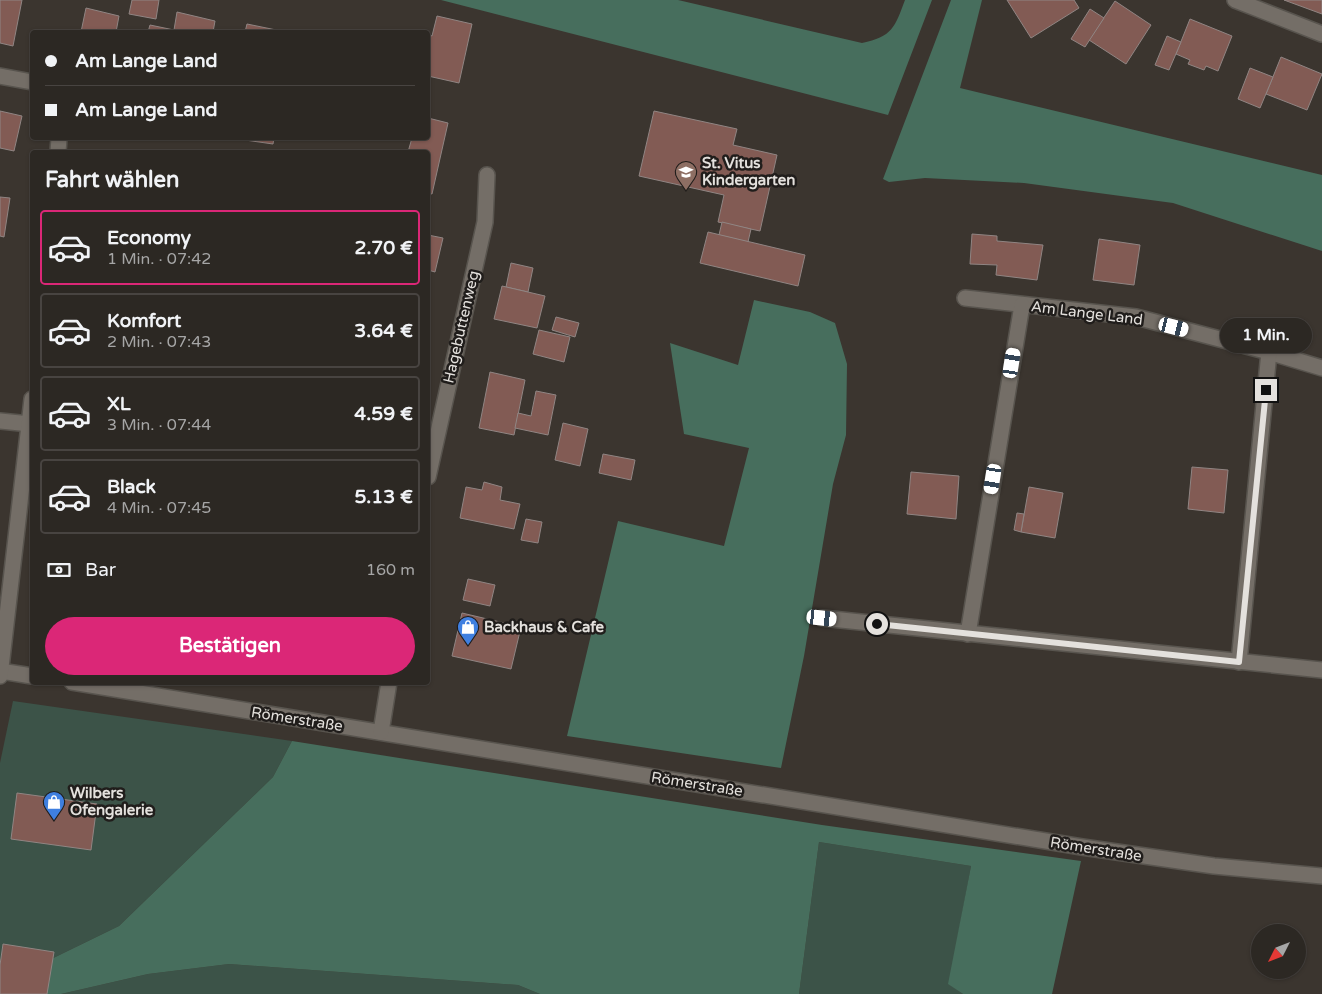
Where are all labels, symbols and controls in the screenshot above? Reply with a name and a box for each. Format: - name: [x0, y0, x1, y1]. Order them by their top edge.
- text: Am Lange Land: [75, 50, 218, 72]
- text: Am Lange Land: [75, 99, 218, 121]
- place label: St. Vitus Kindergarten: [702, 154, 795, 190]
- school or university icon: St. Vitus Kindergarten: [674, 160, 698, 191]
- text: Fahrt wählen: [45, 167, 179, 193]
- icon: car: [47, 225, 92, 270]
- text: Economy: [107, 227, 191, 249]
- text: 2.70 €: [355, 237, 413, 259]
- text: 1 Min. · 07:42: [107, 249, 211, 269]
- street label: Hagebuttenweg: [439, 269, 483, 385]
- street label: Am Lange Land: [1030, 297, 1144, 329]
- icon: car: [47, 308, 92, 353]
- text: Komfort: [107, 310, 181, 332]
- car: [1157, 316, 1190, 338]
- callout: 1 Min.: [1220, 318, 1312, 352]
- text: 3.64 €: [354, 320, 413, 342]
- text: 1 Min.: [1242, 325, 1290, 345]
- text: 2 Min. · 07:43: [107, 332, 211, 352]
- car: [1002, 347, 1021, 379]
- route end: [1255, 379, 1277, 401]
- icon: car: [47, 391, 92, 436]
- text: XL: [107, 393, 131, 415]
- text: 4.59 €: [354, 403, 413, 425]
- text: 3 Min. · 07:44: [107, 415, 211, 435]
- car: [983, 463, 1002, 495]
- icon: car: [47, 474, 92, 519]
- text: Black: [107, 476, 156, 498]
- text: 5.13 €: [355, 486, 413, 508]
- text: 4 Min. · 07:45: [107, 498, 211, 518]
- icon: cash: [45, 556, 73, 584]
- text: Bar: [85, 559, 116, 581]
- text: 160 m: [366, 560, 415, 580]
- car: [806, 609, 837, 627]
- route start: [866, 613, 888, 635]
- shop icon: Backhaus & Cafe: [456, 615, 480, 646]
- button: Bestätigen: [45, 617, 415, 675]
- place label: Backhaus & Cafe: [484, 618, 605, 636]
- street label: Römerstraße: [250, 703, 344, 735]
- street label: Römerstraße: [650, 768, 744, 800]
- place label: Wilbers Ofengalerie: [70, 784, 154, 820]
- shop icon: Wilbers Ofengalerie: [42, 790, 66, 821]
- street label: Römerstraße: [1049, 833, 1143, 865]
- north arrow: [1251, 924, 1306, 979]
- map controls: [1251, 924, 1306, 979]

